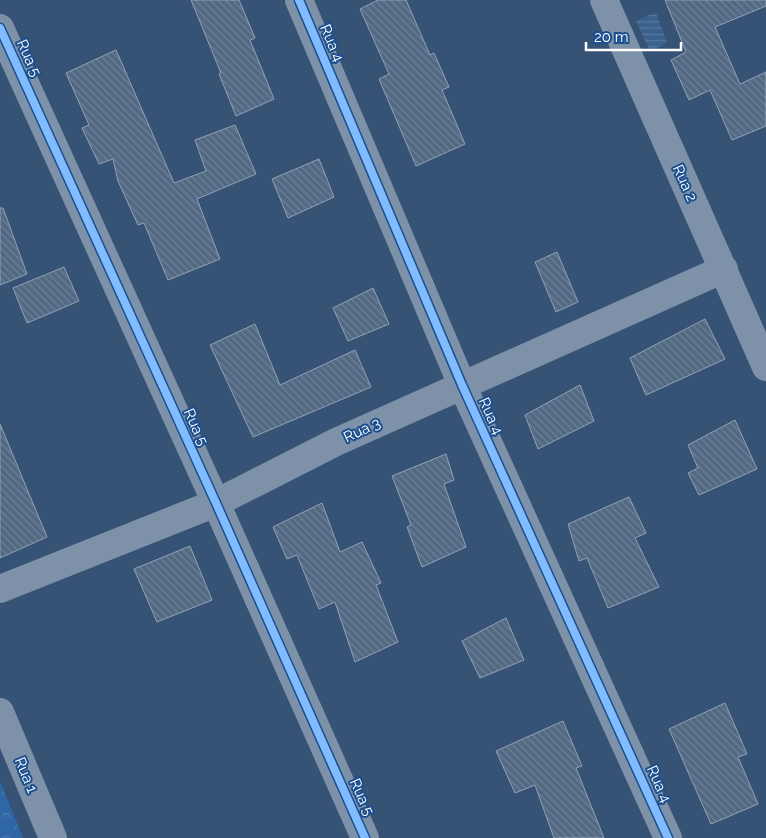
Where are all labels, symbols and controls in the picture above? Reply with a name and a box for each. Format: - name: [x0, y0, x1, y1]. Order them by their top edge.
- scale bar: [586, 20, 681, 52]
- street label: Rua 4: [316, 22, 348, 64]
- text: 20 m: [594, 28, 629, 46]
- street label: Rua 5: [13, 37, 45, 79]
- street label: Rua 2: [669, 162, 701, 204]
- street label: Rua 4: [475, 395, 507, 437]
- street label: Rua 5: [180, 406, 212, 448]
- street label: Rua 3: [341, 414, 383, 446]
- street label: Rua 1: [11, 754, 41, 796]
- street label: Rua 4: [643, 763, 675, 805]
- street label: Rua 5: [346, 776, 378, 818]

